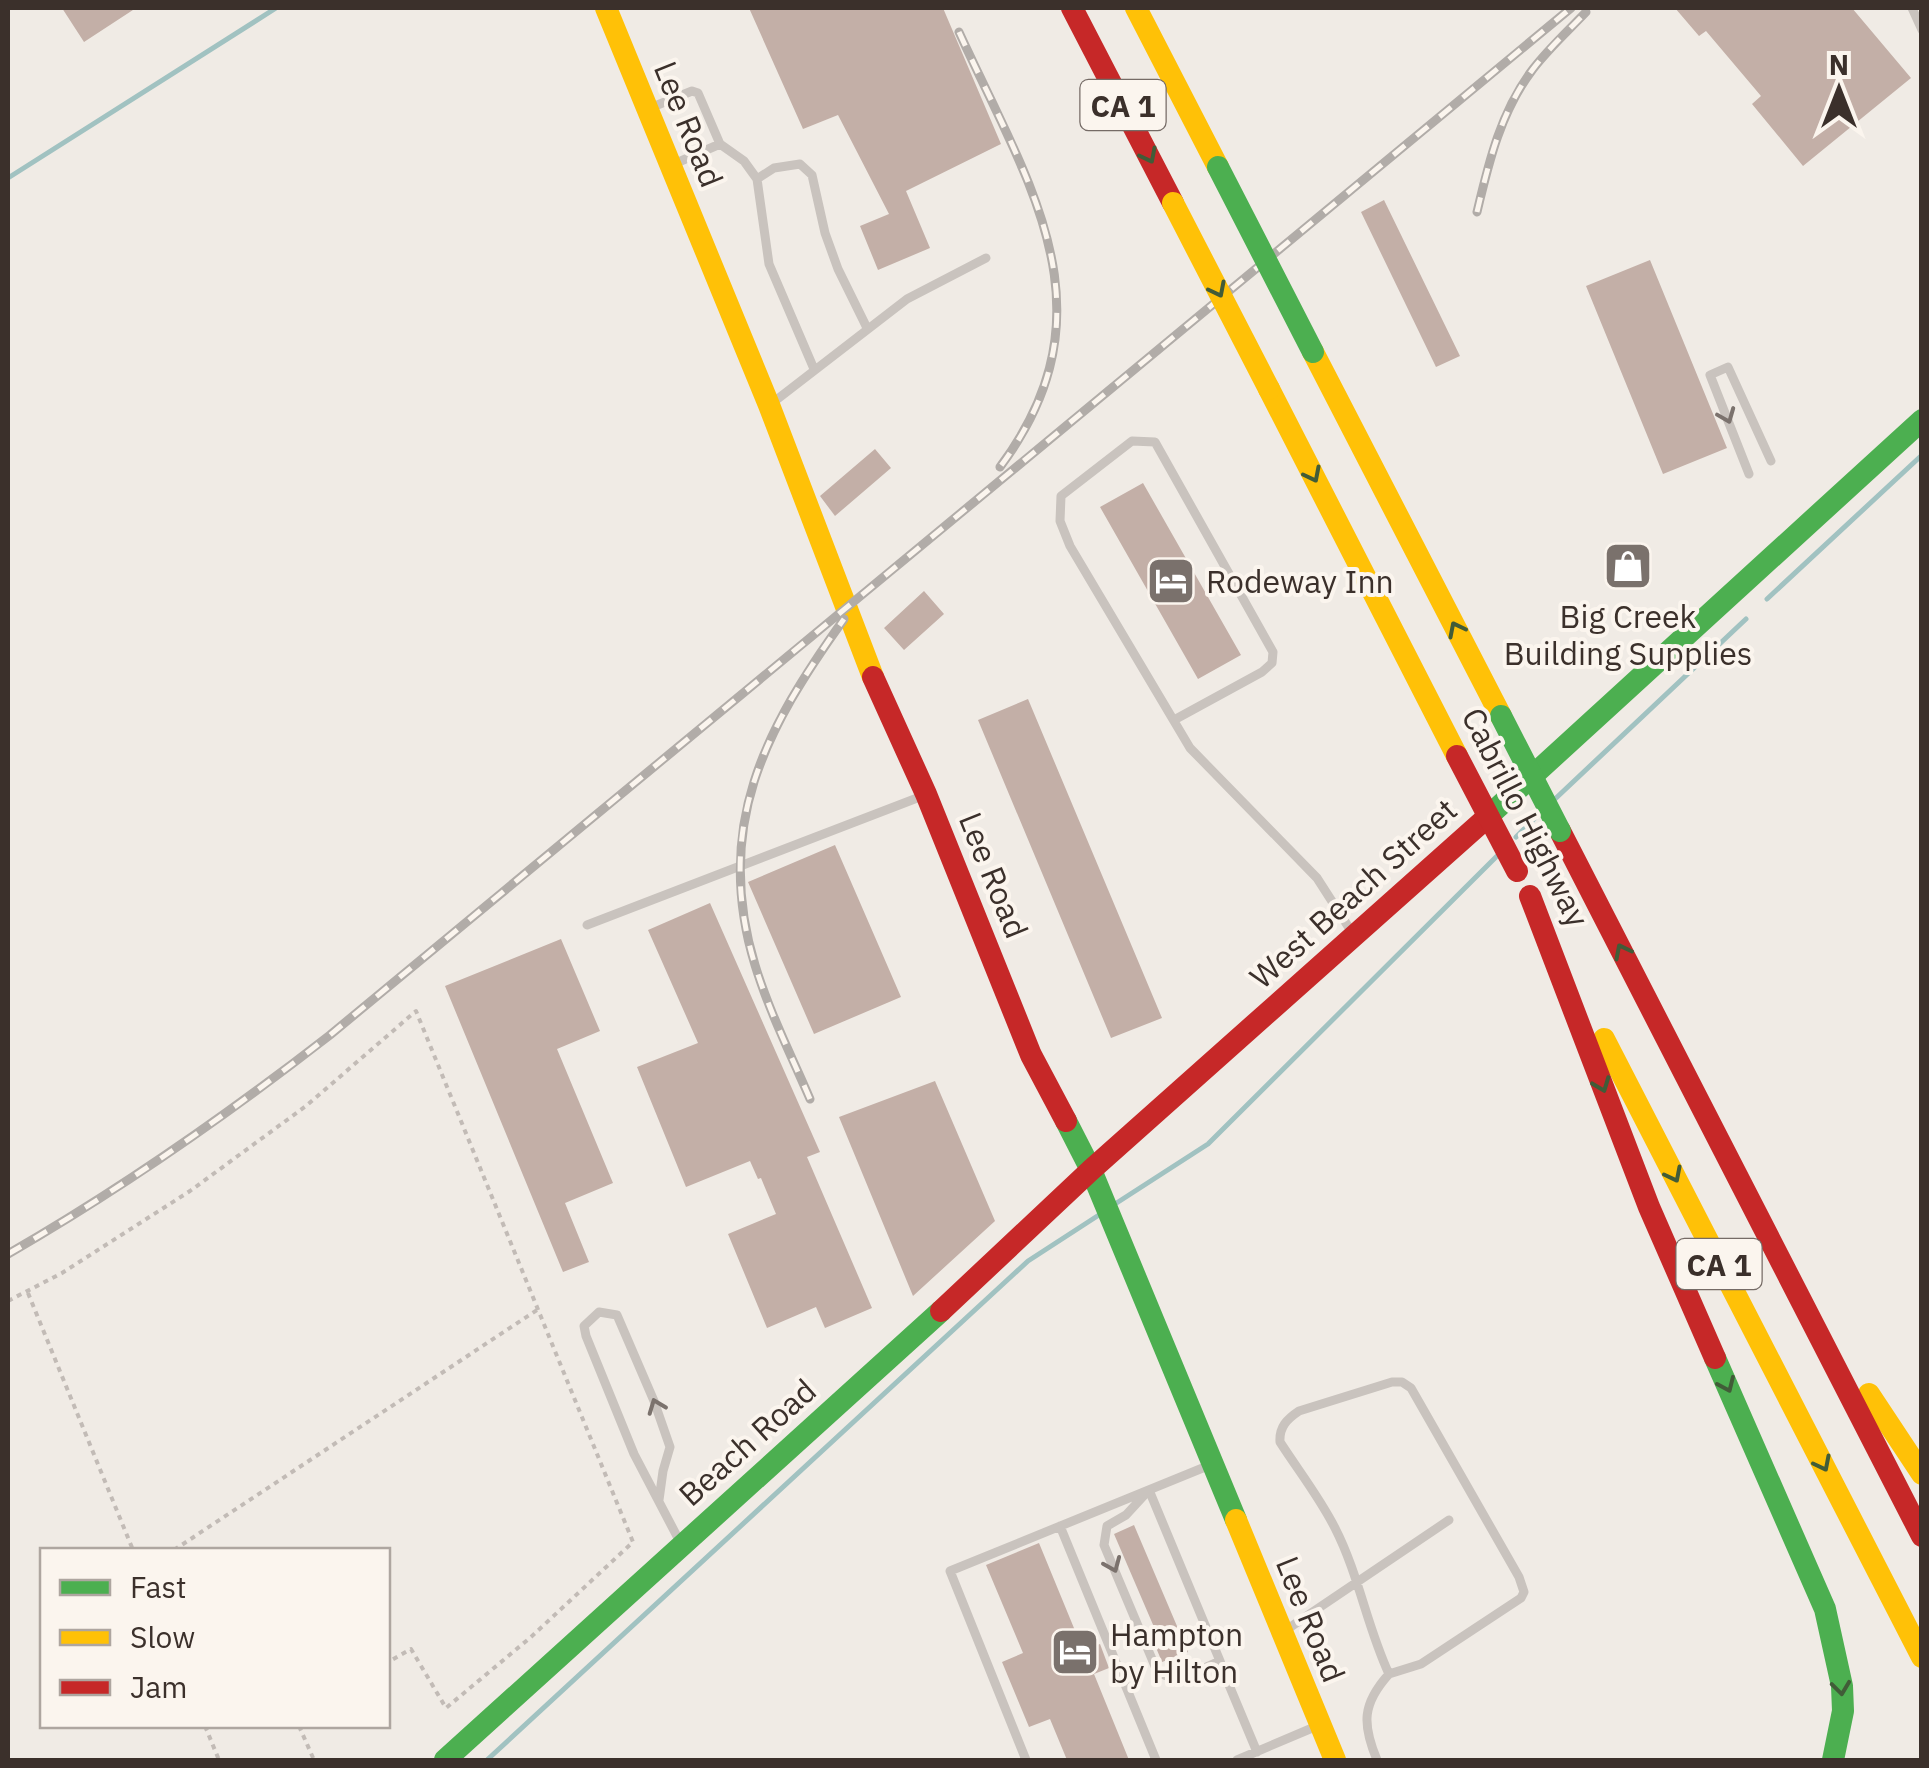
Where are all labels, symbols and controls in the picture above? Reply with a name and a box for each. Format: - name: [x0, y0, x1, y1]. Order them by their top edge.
- north arrow: [1789, 40, 1889, 140]
- text: N: [1829, 46, 1849, 83]
- street label: Lee Road: [645, 55, 733, 193]
- road number: CA 1: [1080, 80, 1166, 130]
- one-way arrow: [1137, 146, 1156, 164]
- one-way arrow: [1206, 280, 1226, 298]
- one-way arrow: [1715, 407, 1735, 424]
- one-way arrow: [1301, 465, 1320, 483]
- shop icon: Big Creek Building Supplies: [1602, 540, 1654, 592]
- hotel icon: Rodeway Inn: [1145, 555, 1197, 607]
- place label: Rodeway Inn: [1206, 560, 1394, 602]
- place label: Big Creek Building Supplies: [1504, 595, 1752, 674]
- one-way arrow: [1449, 622, 1468, 640]
- street label: Cabrillo Highway: [1453, 700, 1599, 934]
- street label: West Beach Street: [1241, 789, 1465, 997]
- street label: Lee Road: [950, 806, 1038, 944]
- one-way arrow: [1615, 944, 1634, 962]
- one-way arrow: [1591, 1076, 1611, 1093]
- one-way arrow: [1662, 1165, 1681, 1183]
- road number: CA 1: [1676, 1239, 1762, 1289]
- street label: Beach Road: [669, 1369, 825, 1515]
- one-way arrow: [1715, 1375, 1735, 1393]
- one-way arrow: [647, 1399, 668, 1416]
- one-way arrow: [1811, 1454, 1830, 1472]
- legend: [40, 1548, 390, 1728]
- street label: Lee Road: [1267, 1550, 1355, 1688]
- one-way arrow: [1101, 1555, 1121, 1573]
- text: Fast: [130, 1567, 187, 1606]
- place label: Hampton by Hilton: [1110, 1613, 1243, 1692]
- text: Slow: [130, 1617, 195, 1656]
- hotel icon: Hampton by Hilton: [1049, 1626, 1101, 1678]
- text: Jam: [130, 1667, 188, 1706]
- one-way arrow: [1829, 1680, 1850, 1697]

